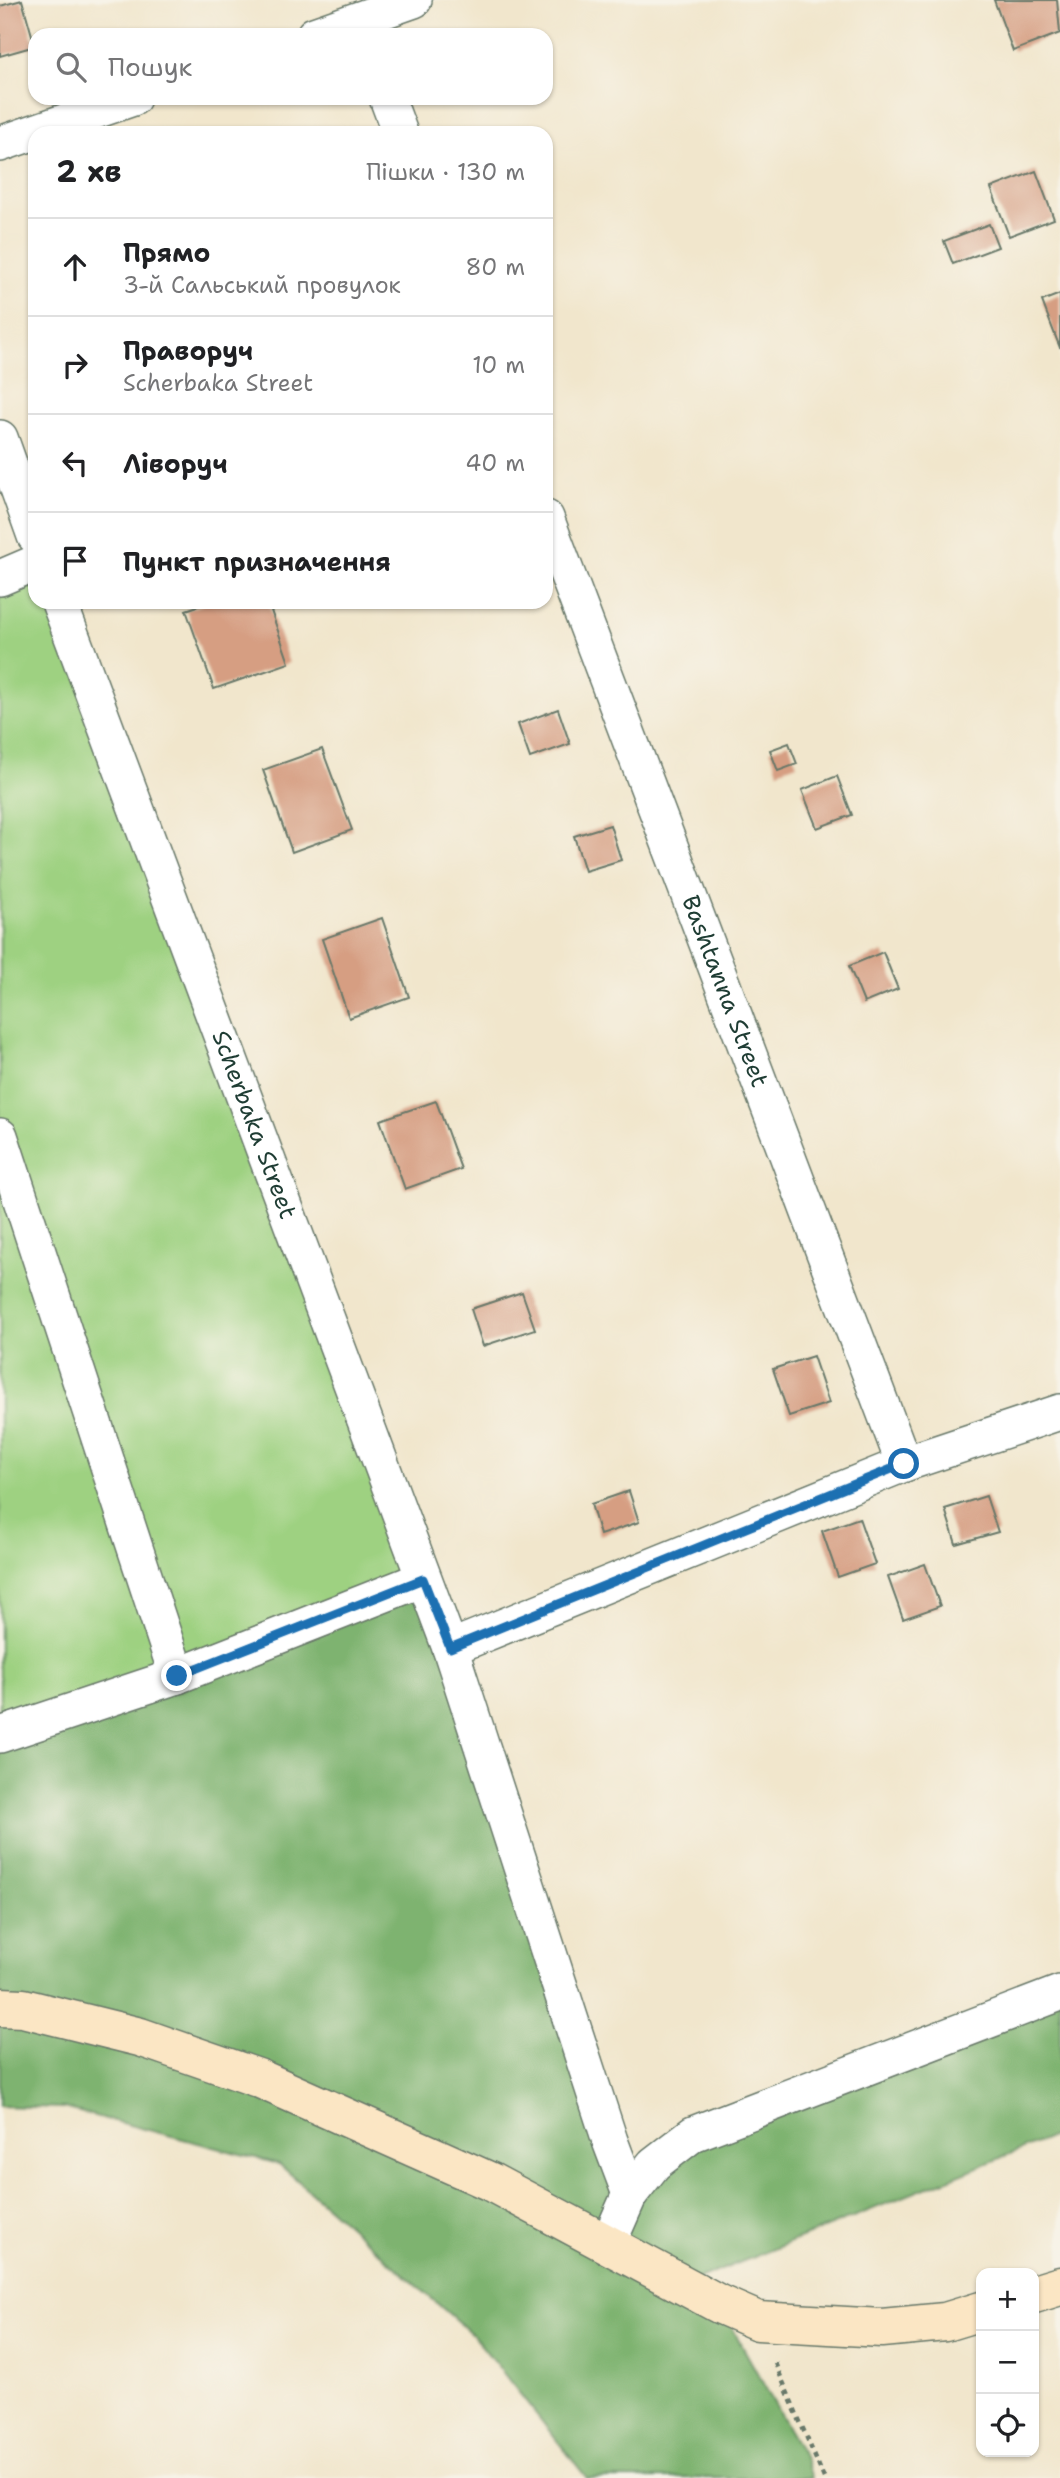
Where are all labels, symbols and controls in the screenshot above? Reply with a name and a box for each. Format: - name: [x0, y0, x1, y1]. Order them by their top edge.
- search box: [28, 28, 553, 105]
- icon: search: [52, 48, 90, 86]
- text: Пошук: [108, 49, 192, 84]
- text: 2 хв: [56, 151, 121, 192]
- text: Пішки · 130 m: [366, 157, 525, 187]
- text: Прямо: [123, 235, 211, 270]
- icon: ahead: [56, 248, 94, 286]
- text: 80 m: [466, 252, 525, 282]
- text: 3-й Сальський провулок: [123, 270, 401, 300]
- text: Праворуч: [123, 333, 253, 368]
- icon: right: [56, 346, 94, 384]
- text: 10 m: [472, 350, 525, 380]
- text: Scherbaka Street: [123, 368, 313, 398]
- icon: left: [56, 444, 94, 482]
- text: Ліворуч: [123, 446, 228, 481]
- text: 40 m: [465, 448, 525, 478]
- icon: arrive: [56, 542, 94, 580]
- text: Пункт призначення: [123, 544, 391, 579]
- street label: Bashtanna Street: [674, 891, 776, 1092]
- street label: Scherbaka Street: [205, 1026, 304, 1223]
- route start: [888, 1448, 919, 1479]
- route end: [161, 1660, 192, 1691]
- map controls: [976, 2268, 1039, 2457]
- button: +: [976, 2268, 1039, 2331]
- button: −: [976, 2331, 1039, 2394]
- button: locate: [976, 2394, 1039, 2457]

